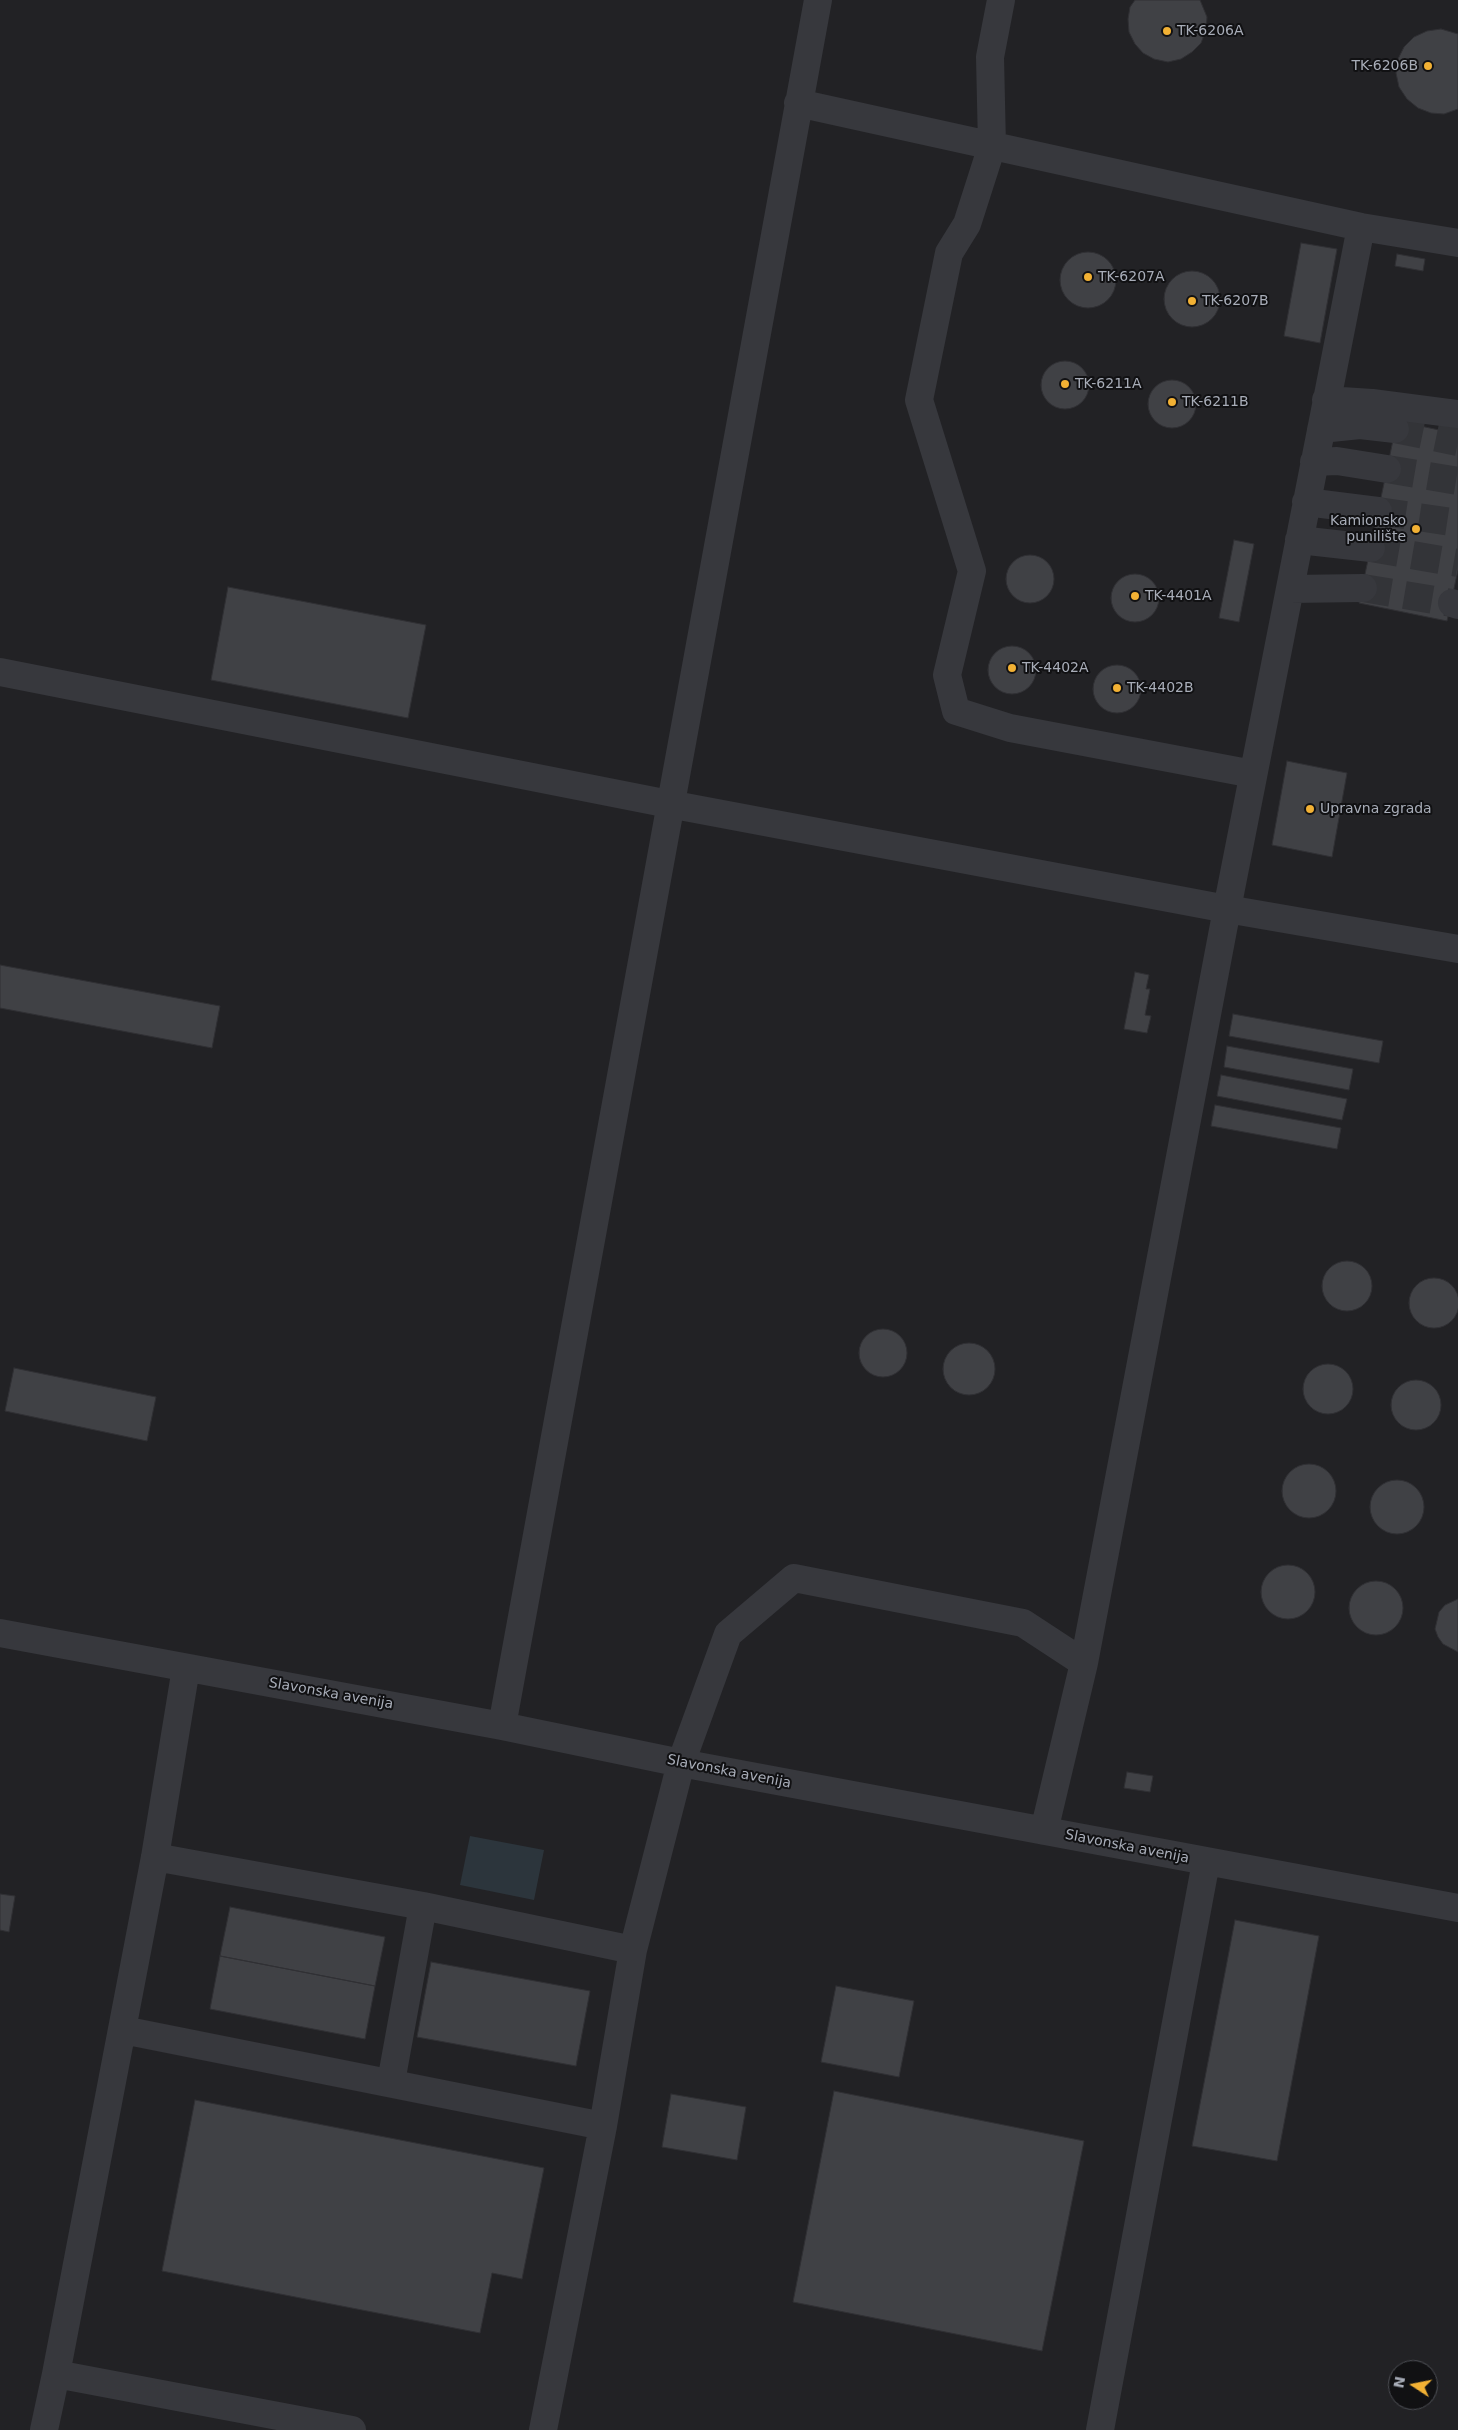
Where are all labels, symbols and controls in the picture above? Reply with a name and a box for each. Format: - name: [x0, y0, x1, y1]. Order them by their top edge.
- place label: TK-6206A: [1177, 23, 1244, 39]
- marker: TK-6206A: [1161, 25, 1173, 37]
- place label: TK-6206B: [1351, 58, 1418, 74]
- marker: TK-6206B: [1422, 60, 1434, 72]
- place label: TK-6207A: [1098, 269, 1165, 285]
- marker: TK-6207A: [1082, 271, 1094, 283]
- place label: TK-6207B: [1202, 293, 1269, 309]
- marker: TK-6207B: [1186, 295, 1198, 307]
- place label: TK-6211A: [1075, 376, 1142, 392]
- marker: TK-6211A: [1059, 378, 1071, 390]
- place label: TK-6211B: [1182, 394, 1249, 410]
- marker: TK-6211B: [1166, 396, 1178, 408]
- place label: Kamionsko punilište: [1330, 513, 1406, 546]
- marker: Kamionsko punilište: [1410, 523, 1422, 535]
- place label: TK-4401A: [1145, 588, 1212, 604]
- marker: TK-4401A: [1129, 590, 1141, 602]
- place label: TK-4402A: [1022, 660, 1089, 676]
- marker: TK-4402A: [1006, 662, 1018, 674]
- place label: TK-4402B: [1127, 680, 1194, 696]
- marker: TK-4402B: [1111, 682, 1123, 694]
- place label: Upravna zgrada: [1320, 801, 1432, 817]
- marker: Upravna zgrada: [1304, 803, 1316, 815]
- street label: Slavonska avenija: [268, 1675, 394, 1713]
- street label: Slavonska avenija: [666, 1752, 792, 1792]
- street label: Slavonska avenija: [1064, 1827, 1190, 1867]
- north arrow: [1388, 2360, 1438, 2410]
- text: N: [1390, 2375, 1408, 2390]

